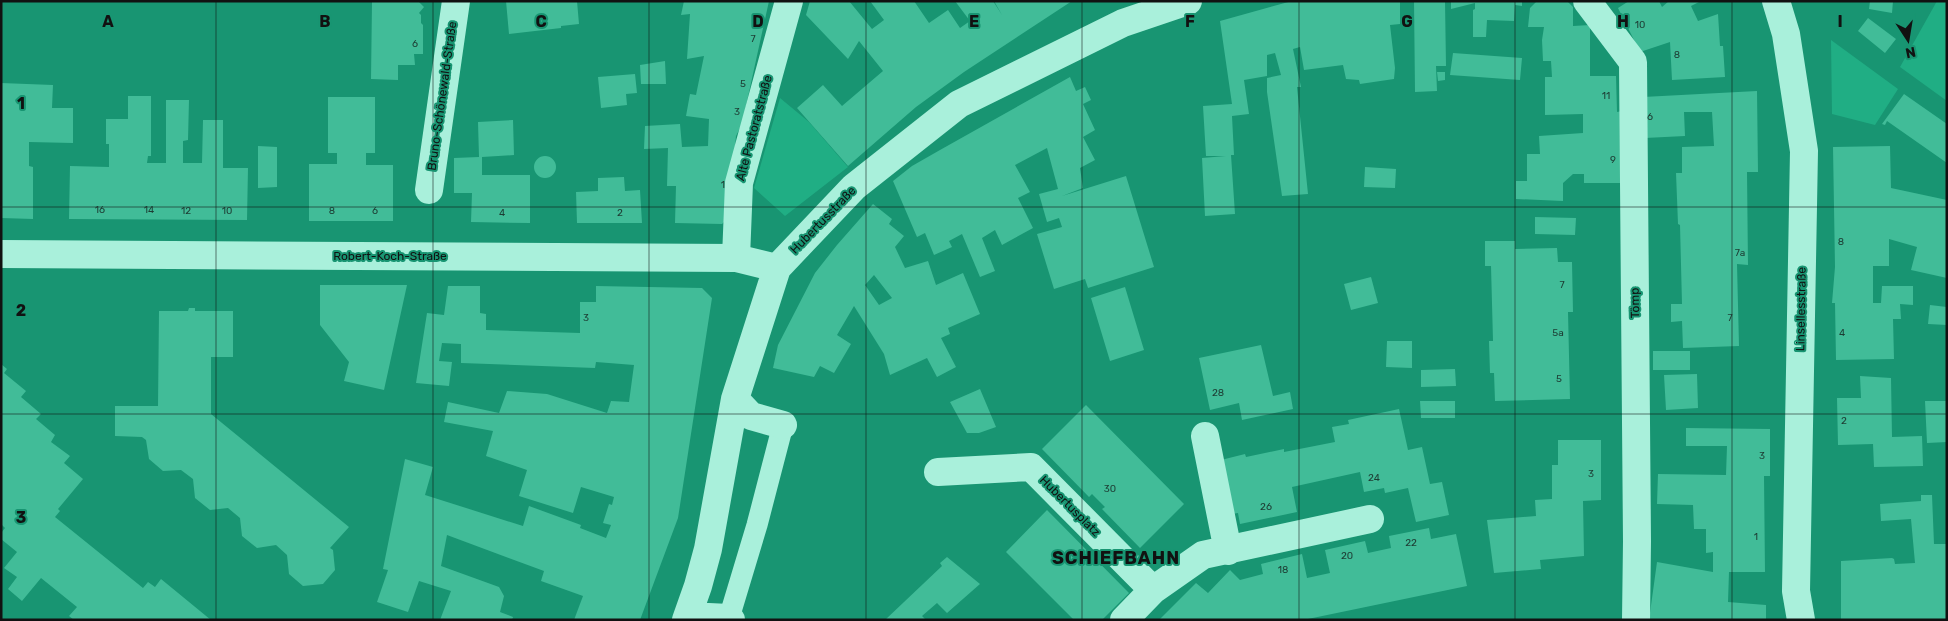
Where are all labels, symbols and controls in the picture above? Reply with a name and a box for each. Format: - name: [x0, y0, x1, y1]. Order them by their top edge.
- text: A: [102, 12, 114, 31]
- text: B: [319, 12, 331, 31]
- text: C: [535, 12, 547, 31]
- text: D: [752, 12, 764, 31]
- text: E: [969, 12, 979, 31]
- text: F: [1185, 12, 1195, 31]
- text: G: [1401, 12, 1413, 31]
- text: H: [1617, 12, 1629, 31]
- text: I: [1837, 12, 1843, 31]
- north arrow: [1883, 15, 1933, 65]
- house number: 10: [1635, 19, 1645, 31]
- street label: Bruno-Schönewald-Straße: [425, 20, 459, 171]
- house number: 7: [750, 33, 756, 45]
- house number: 6: [412, 38, 418, 50]
- text: N: [1904, 43, 1917, 62]
- house number: 8: [1674, 49, 1680, 61]
- street label: Alte Pastoratstraße: [733, 73, 775, 182]
- house number: 5: [740, 78, 746, 90]
- house number: 11: [1602, 90, 1610, 102]
- text: 1: [17, 94, 25, 113]
- house number: 3: [734, 106, 740, 118]
- house number: 6: [1647, 111, 1653, 123]
- house number: 9: [1610, 154, 1616, 166]
- house number: 1: [721, 179, 725, 191]
- street label: Hubertusstraße: [787, 183, 859, 256]
- house number: 16: [95, 204, 105, 216]
- house number: 14: [144, 204, 154, 216]
- house number: 12: [181, 205, 191, 217]
- house number: 10: [222, 205, 232, 217]
- house number: 8: [329, 205, 335, 217]
- house number: 6: [372, 205, 378, 217]
- house number: 4: [499, 207, 505, 219]
- house number: 2: [617, 207, 623, 219]
- house number: 8: [1838, 236, 1844, 248]
- house number: 7a: [1735, 247, 1745, 259]
- street label: Robert-Koch-Straße: [333, 249, 447, 263]
- street label: Linsellesstraße: [1793, 267, 1809, 351]
- house number: 7: [1559, 279, 1565, 291]
- street label: Tömp: [1628, 288, 1642, 318]
- text: 2: [16, 301, 26, 320]
- house number: 3: [583, 312, 589, 324]
- house number: 7: [1727, 312, 1733, 324]
- house number: 5a: [1552, 327, 1564, 339]
- house number: 4: [1839, 327, 1845, 339]
- house number: 5: [1556, 373, 1562, 385]
- house number: 28: [1212, 387, 1224, 399]
- house number: 2: [1841, 415, 1847, 427]
- house number: 3: [1759, 450, 1765, 462]
- house number: 3: [1588, 468, 1594, 480]
- house number: 24: [1368, 472, 1380, 484]
- street label: Hubertusplatz: [1037, 473, 1103, 539]
- house number: 30: [1104, 483, 1116, 495]
- house number: 26: [1260, 501, 1272, 513]
- text: 3: [16, 508, 26, 527]
- house number: 1: [1754, 531, 1758, 543]
- house number: 22: [1405, 537, 1417, 549]
- district label: SCHIEFBAHN: [1052, 547, 1180, 569]
- house number: 20: [1341, 550, 1353, 562]
- house number: 18: [1278, 564, 1288, 576]

